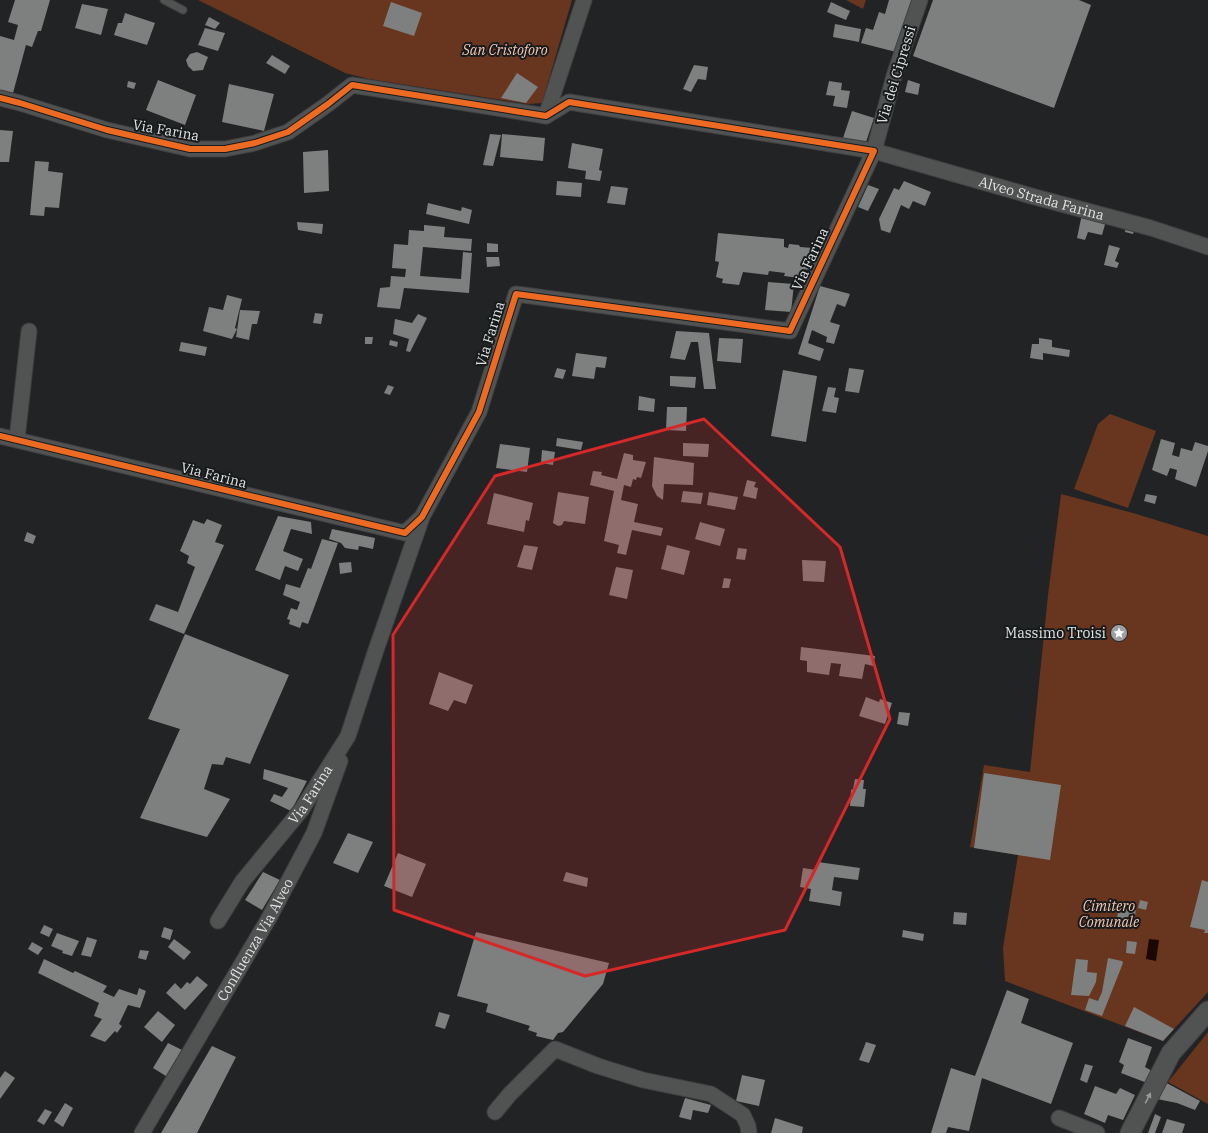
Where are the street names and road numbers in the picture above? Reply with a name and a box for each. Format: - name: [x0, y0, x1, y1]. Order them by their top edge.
- street label: Via dei Cipressi: [873, 24, 919, 126]
- street label: Via Farina: [131, 115, 201, 145]
- street label: Alveo Strada Farina: [977, 172, 1106, 224]
- street label: Via Farina: [788, 224, 833, 293]
- street label: Via Farina: [472, 299, 509, 369]
- street label: Via Farina: [179, 458, 249, 492]
- street label: Via Farina: [284, 761, 337, 828]
- street label: Confluenza Via Alveo: [213, 875, 297, 1004]

